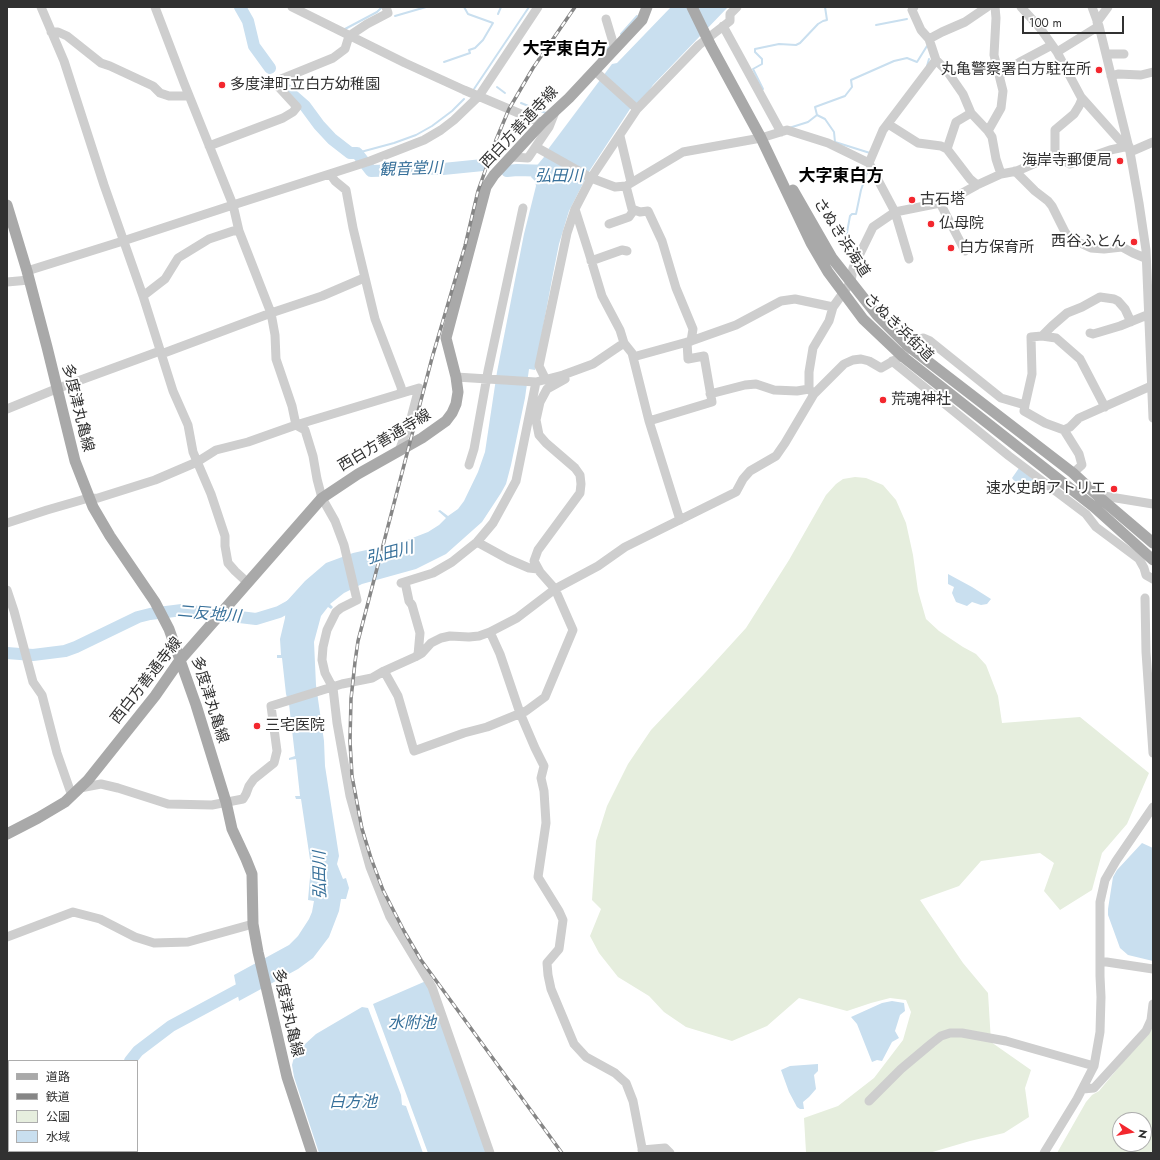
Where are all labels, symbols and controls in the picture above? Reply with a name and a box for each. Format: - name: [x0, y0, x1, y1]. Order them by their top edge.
- scale bar: [1024, 8, 1126, 34]
- text: 100 m: [1029, 14, 1062, 32]
- district label: 大字東白方: [523, 40, 607, 60]
- place label: 丸亀警察署白方駐在所: [941, 61, 1091, 79]
- marker: 丸亀警察署白方駐在所: [1094, 65, 1104, 75]
- place label: 多度津町立白方幼稚園: [230, 76, 380, 94]
- marker: 多度津町立白方幼稚園: [217, 80, 227, 90]
- street label: 西白方善通寺線: [478, 83, 562, 173]
- place label: 海岸寺郵便局: [1022, 152, 1112, 170]
- marker: 海岸寺郵便局: [1115, 156, 1125, 166]
- water label: 観音堂川: [379, 159, 443, 181]
- water label: 弘田川: [535, 167, 583, 187]
- district label: 大字東白方: [799, 167, 883, 187]
- place label: 古石塔: [920, 191, 965, 209]
- street label: さぬき浜海道: [809, 195, 873, 281]
- marker: 古石塔: [907, 195, 917, 205]
- place label: 仏母院: [939, 215, 984, 233]
- marker: 仏母院: [926, 219, 936, 229]
- place label: 西谷ふとん: [1051, 233, 1126, 251]
- marker: 西谷ふとん: [1129, 237, 1139, 247]
- place label: 白方保育所: [959, 239, 1034, 257]
- marker: 白方保育所: [946, 243, 956, 253]
- street label: さぬき浜街道: [859, 290, 937, 366]
- street label: 多度津丸亀線: [57, 362, 97, 454]
- place label: 荒魂神社: [891, 391, 951, 409]
- marker: 荒魂神社: [878, 395, 888, 405]
- street label: 西白方善通寺線: [335, 406, 435, 476]
- place label: 速水史朗アトリエ: [986, 480, 1106, 498]
- marker: 速水史朗アトリエ: [1109, 484, 1119, 494]
- water label: 弘田川: [364, 539, 416, 569]
- water label: 二反地川: [176, 603, 242, 627]
- street label: 西白方善通寺線: [108, 634, 186, 728]
- street label: 多度津丸亀線: [187, 654, 231, 746]
- place label: 三宅医院: [265, 717, 325, 735]
- marker: 三宅医院: [252, 721, 262, 731]
- water label: 弘田川: [311, 851, 331, 899]
- street label: 多度津丸亀線: [268, 967, 306, 1059]
- water label: 水附池: [388, 1014, 436, 1034]
- legend: [8, 1060, 138, 1152]
- text: 道路: [46, 1068, 70, 1086]
- text: 鉄道: [46, 1088, 70, 1106]
- water label: 白方池: [329, 1093, 377, 1113]
- text: 公園: [46, 1108, 70, 1126]
- north arrow: [1112, 1112, 1152, 1152]
- text: 水域: [46, 1128, 70, 1146]
- text: N: [1134, 1128, 1151, 1140]

